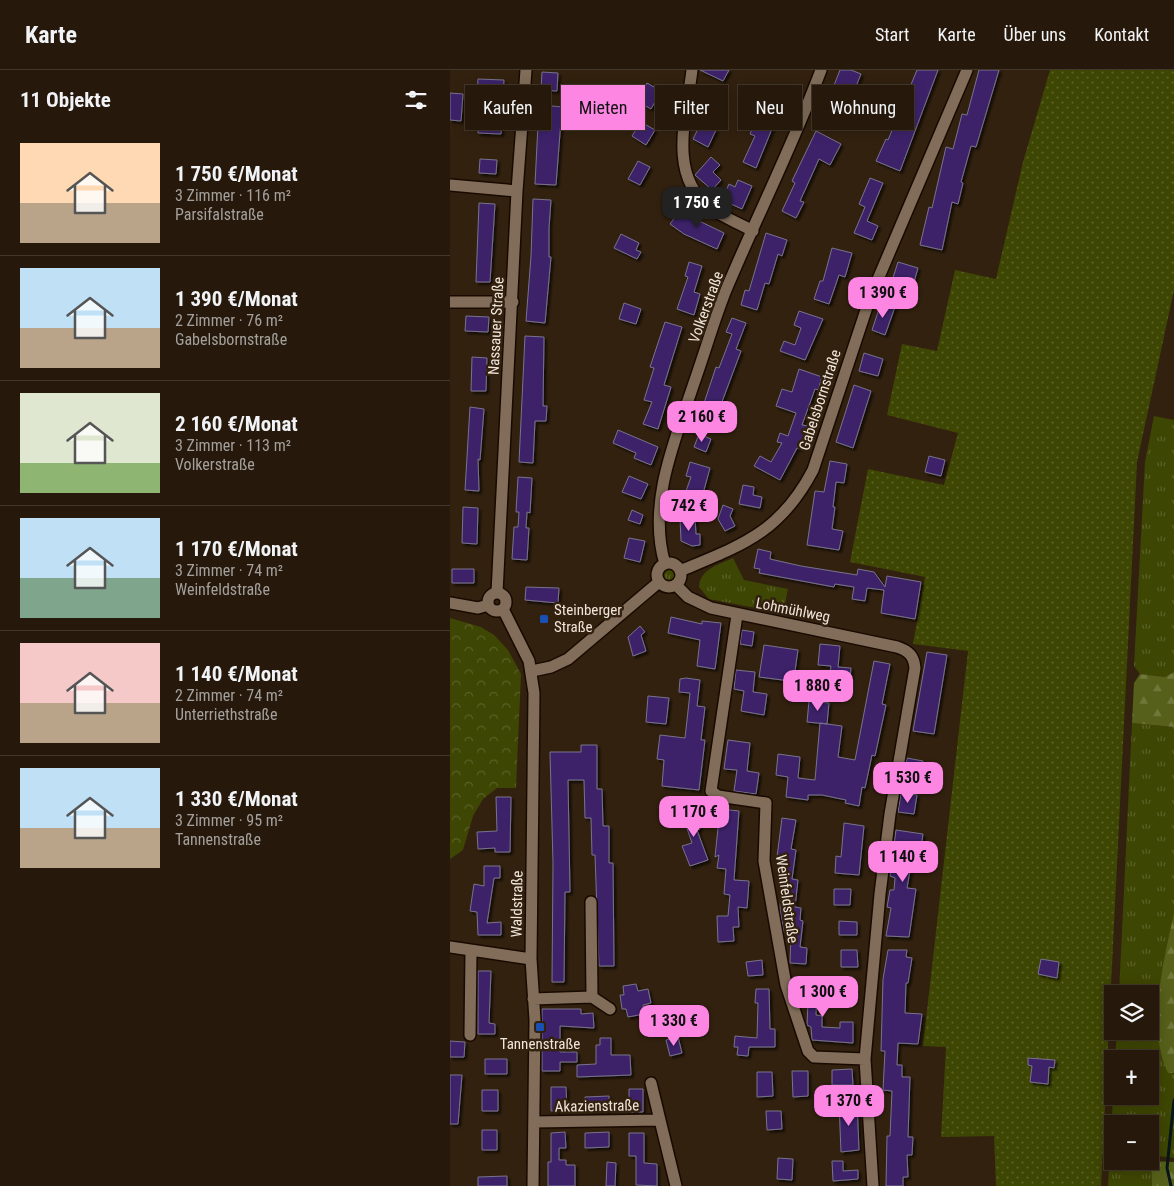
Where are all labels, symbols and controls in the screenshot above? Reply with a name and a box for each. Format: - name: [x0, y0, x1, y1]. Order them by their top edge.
- text: Karte: [25, 21, 77, 49]
- text: Start: [875, 24, 909, 45]
- text: Karte: [937, 24, 976, 45]
- text: Über uns: [1004, 24, 1066, 45]
- text: Kontakt: [1094, 24, 1149, 45]
- chip: Kaufen: [465, 85, 551, 130]
- chip: Mieten: [561, 85, 645, 130]
- chip: Filter: [655, 85, 728, 130]
- chip: Neu: [738, 85, 802, 130]
- chip: Wohnung: [812, 85, 914, 130]
- icon: filters: [402, 86, 430, 114]
- text: 11 Objekte: [20, 88, 111, 112]
- text: 1 750 €/Monat: [175, 162, 298, 186]
- icon: home: [60, 163, 120, 223]
- text: 3 Zimmer · 116 m²: [175, 186, 291, 205]
- pin: 1 750 €: [651, 186, 743, 229]
- text: 1 750 €: [673, 193, 721, 212]
- text: Parsifalstraße: [175, 205, 264, 224]
- street label: Volkerstraße: [685, 269, 727, 345]
- pin: 1 390 €: [837, 276, 929, 319]
- street label: Nassauer Straße: [484, 277, 508, 375]
- text: 1 390 €: [859, 283, 907, 302]
- text: 1 390 €/Monat: [175, 287, 298, 311]
- icon: home: [60, 288, 120, 348]
- text: 2 Zimmer · 76 m²: [175, 311, 283, 330]
- text: Gabelsbornstraße: [175, 330, 287, 349]
- street label: Gabelsbornstraße: [795, 347, 845, 453]
- pin: 2 160 €: [656, 400, 748, 443]
- text: 2 160 €: [678, 407, 726, 426]
- text: 2 160 €/Monat: [175, 412, 298, 436]
- icon: home: [60, 413, 120, 473]
- text: 3 Zimmer · 113 m²: [175, 436, 291, 455]
- text: Volkerstraße: [175, 455, 255, 474]
- pin: 742 €: [654, 490, 724, 532]
- text: 742 €: [671, 496, 707, 515]
- text: 1 170 €/Monat: [175, 537, 298, 561]
- icon: home: [60, 538, 120, 598]
- text: 3 Zimmer · 74 m²: [175, 561, 283, 580]
- text: Weinfeldstraße: [175, 580, 270, 599]
- street label: Lohmühlweg: [754, 594, 832, 626]
- place label: Steinberger Straße: [554, 601, 622, 636]
- marker: Steinberger Straße: [538, 613, 550, 625]
- text: 1 140 €/Monat: [175, 662, 298, 686]
- icon: home: [60, 663, 120, 723]
- pin: 1 880 €: [772, 670, 864, 712]
- text: 1 880 €: [794, 676, 842, 695]
- text: 2 Zimmer · 74 m²: [175, 686, 283, 705]
- text: Unterriethstraße: [175, 705, 277, 724]
- pin: 1 530 €: [862, 762, 954, 804]
- text: 1 530 €: [884, 768, 932, 787]
- text: 1 330 €/Monat: [175, 787, 298, 811]
- icon: home: [60, 788, 120, 848]
- pin: 1 170 €: [648, 796, 740, 838]
- text: 1 170 €: [670, 802, 718, 821]
- text: 3 Zimmer · 95 m²: [175, 811, 283, 830]
- text: Tannenstraße: [175, 830, 261, 849]
- pin: 1 140 €: [857, 840, 949, 883]
- text: 1 140 €: [879, 847, 927, 866]
- street label: Weinfeldstraße: [772, 854, 802, 944]
- street label: Waldstraße: [507, 870, 527, 938]
- pin: 1 300 €: [777, 976, 869, 1018]
- text: 1 300 €: [799, 982, 847, 1001]
- map controls: [1104, 985, 1159, 1170]
- button: layers: [1104, 985, 1159, 1040]
- pin: 1 330 €: [628, 1004, 720, 1047]
- text: 1 330 €: [650, 1011, 698, 1030]
- marker: Tannenstraße: [534, 1021, 546, 1033]
- place label: Tannenstraße: [500, 1035, 580, 1053]
- button: +: [1104, 1050, 1159, 1105]
- pin: 1 370 €: [803, 1084, 895, 1127]
- text: 1 370 €: [825, 1091, 873, 1110]
- street label: Akazienstraße: [555, 1096, 639, 1116]
- button: −: [1104, 1115, 1159, 1170]

